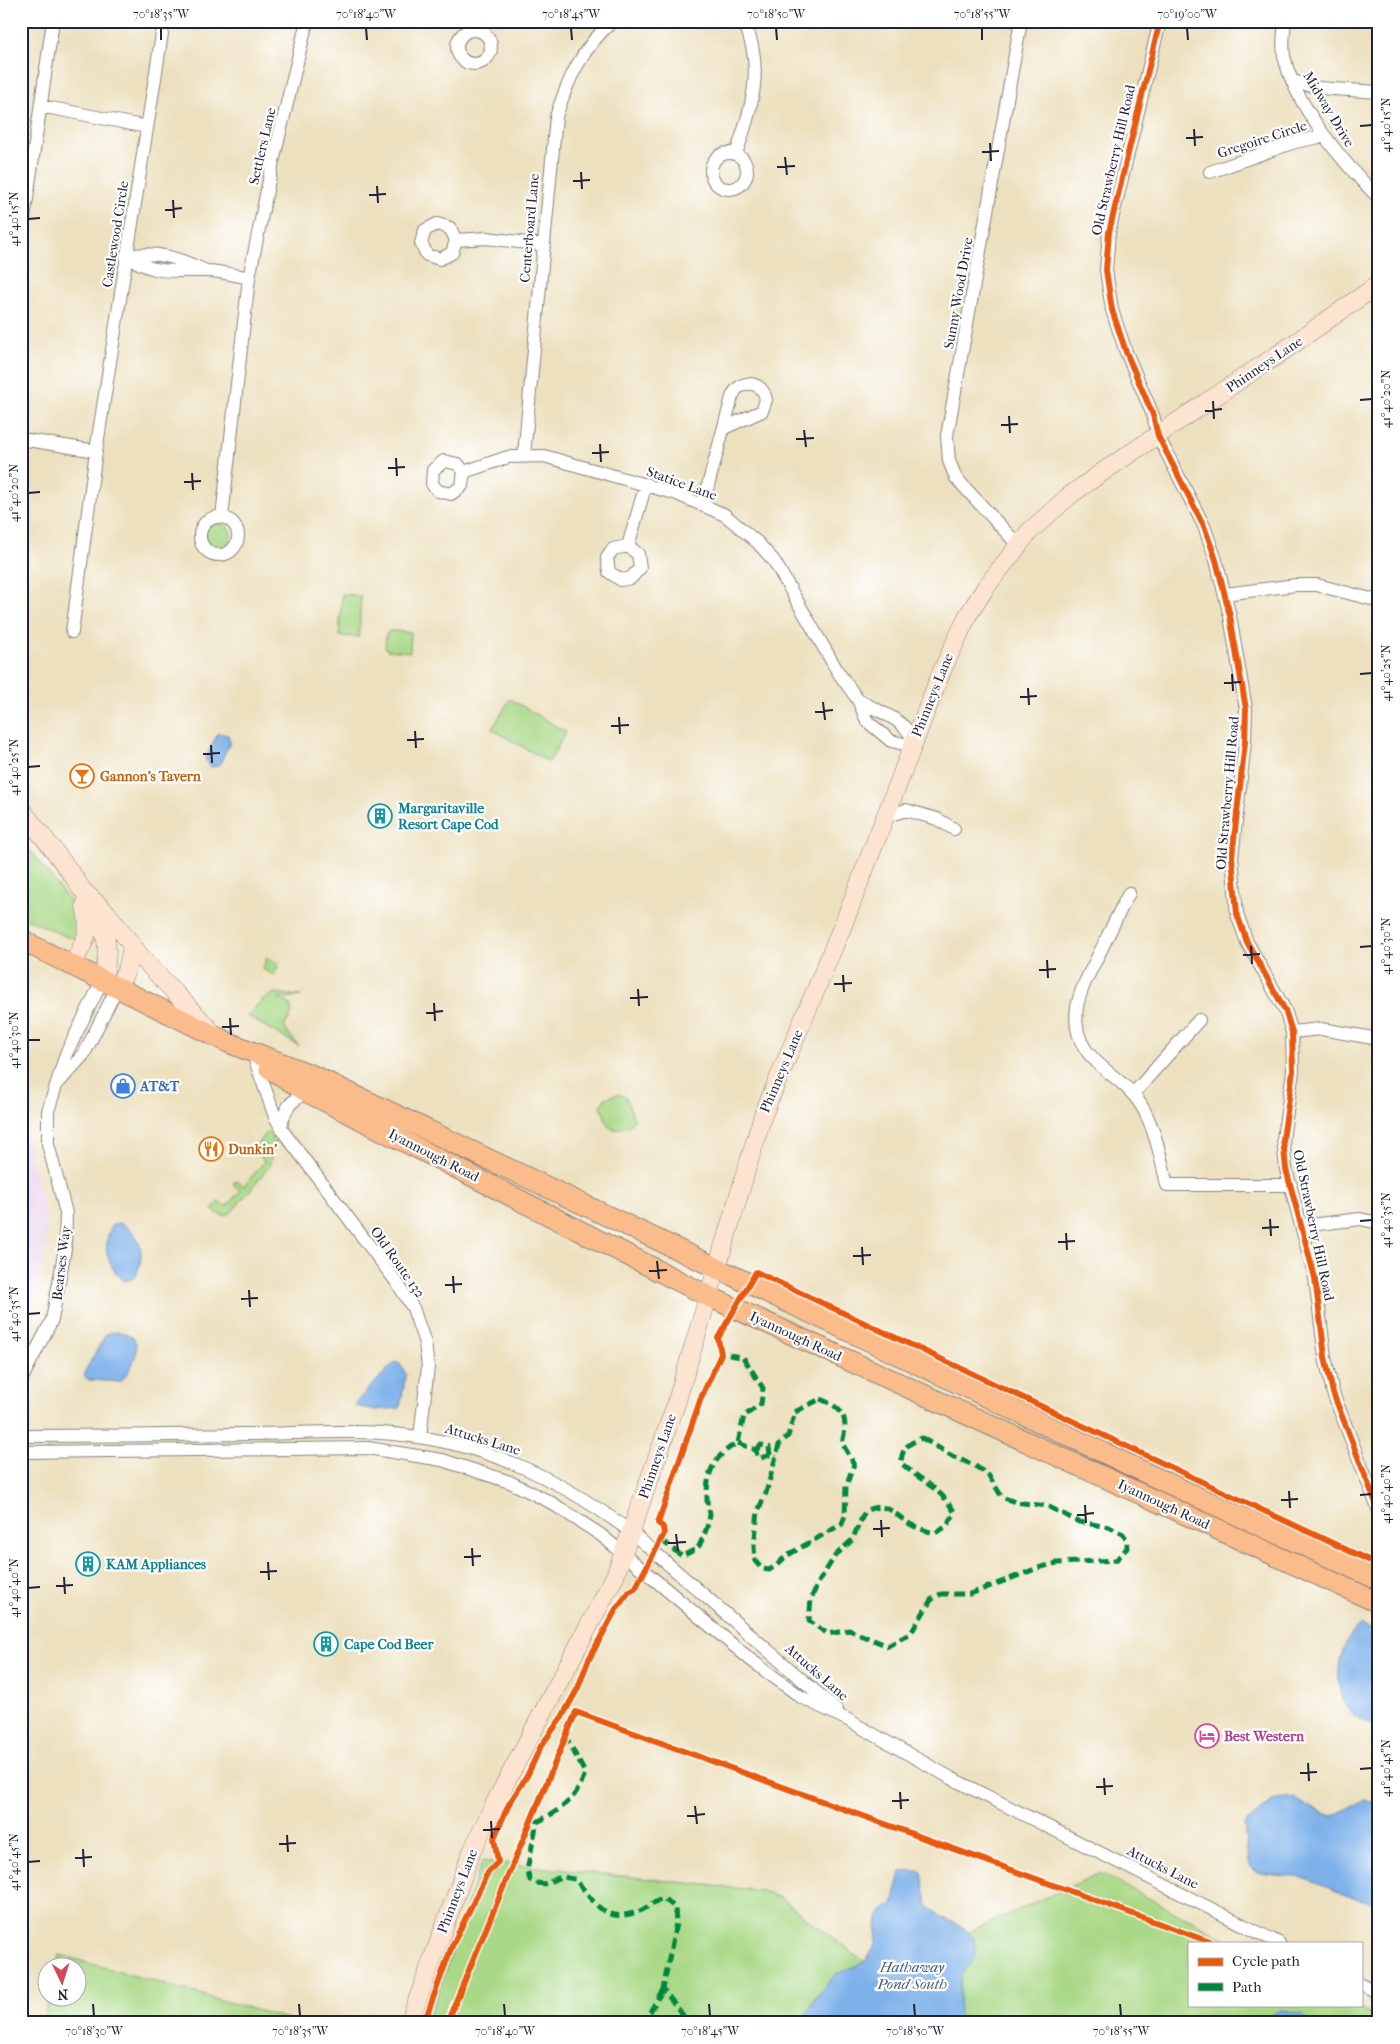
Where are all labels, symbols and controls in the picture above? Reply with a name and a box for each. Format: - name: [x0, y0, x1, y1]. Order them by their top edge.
- text: 70°18'35"W: [133, 7, 190, 21]
- text: 70°18'40"W: [336, 7, 397, 21]
- text: 70°18'45"W: [542, 7, 601, 21]
- text: 70°18'50"W: [747, 7, 806, 21]
- text: 70°18'55"W: [954, 7, 1011, 21]
- text: 70°19'00"W: [1157, 7, 1218, 21]
- street label: Midway Drive: [1299, 68, 1358, 150]
- street label: Old Strawberry Hill Road: [1088, 83, 1139, 237]
- text: 41°40'15"N: [1379, 97, 1393, 153]
- street label: Settlers Lane: [245, 106, 280, 186]
- street label: Gregoire Circle: [1215, 117, 1309, 162]
- street label: Centerboard Lane: [516, 173, 543, 283]
- street label: Castlewood Circle: [99, 179, 132, 289]
- text: 41°40'15"N: [7, 191, 21, 247]
- street label: Sunny Wood Drive: [940, 236, 977, 350]
- street label: Phinneys Lane: [1223, 332, 1306, 396]
- text: 41°40'20"N: [1379, 370, 1393, 428]
- street label: Statice Lane: [644, 463, 719, 504]
- text: 41°40'20"N: [7, 464, 21, 522]
- text: 41°40'25"N: [1379, 644, 1393, 702]
- street label: Phinneys Lane: [908, 651, 957, 740]
- street label: Old Strawberry Hill Road: [1212, 715, 1243, 871]
- text: 41°40'25"N: [7, 738, 21, 796]
- bar icon: Gannon's Tavern: [69, 763, 95, 789]
- place label: Gannon's Tavern: [100, 768, 202, 785]
- place label: Margaritaville Resort Cape Cod: [397, 800, 500, 833]
- building icon: Margaritaville Resort Cape Cod: [367, 803, 393, 829]
- text: 41°40'30"N: [1379, 917, 1393, 975]
- text: 41°40'30"N: [7, 1011, 21, 1069]
- street label: Phinneys Lane: [756, 1027, 807, 1115]
- shop icon: AT&T: [110, 1073, 136, 1099]
- place label: AT&T: [139, 1078, 180, 1095]
- street label: Iyannough Road: [386, 1125, 482, 1186]
- restaurant icon: Dunkin': [198, 1136, 224, 1162]
- place label: Dunkin': [228, 1141, 277, 1158]
- street label: Old Strawberry Hill Road: [1289, 1148, 1338, 1303]
- text: 41°40'35"N: [1379, 1192, 1393, 1248]
- street label: Old Route 132: [367, 1223, 428, 1301]
- street label: Bearses Way: [48, 1224, 75, 1301]
- text: 41°40'35"N: [7, 1286, 21, 1342]
- street label: Iyannough Road: [747, 1308, 845, 1365]
- street label: Phinneys Lane: [635, 1411, 680, 1501]
- street label: Attucks Lane: [442, 1420, 523, 1459]
- text: 41°40'40"N: [1379, 1464, 1393, 1524]
- street label: Iyannough Road: [1115, 1476, 1213, 1533]
- building icon: KAM Appliances: [75, 1551, 101, 1577]
- place label: KAM Appliances: [106, 1556, 207, 1573]
- text: 41°40'40"N: [7, 1558, 21, 1618]
- building icon: Cape Cod Beer: [313, 1631, 339, 1657]
- place label: Cape Cod Beer: [344, 1636, 435, 1653]
- street label: Attucks Lane: [781, 1640, 852, 1704]
- hotel icon: Best Western: [1194, 1723, 1220, 1749]
- place label: Best Western: [1224, 1728, 1305, 1745]
- text: 41°40'45"N: [1379, 1739, 1393, 1797]
- text: 41°40'45"N: [7, 1833, 21, 1891]
- street label: Attucks Lane: [1123, 1842, 1202, 1893]
- street label: Phinneys Lane: [434, 1847, 481, 1936]
- legend: [1188, 1942, 1362, 2006]
- text: Cycle path: [1232, 1952, 1300, 1970]
- north arrow: [38, 1956, 88, 2006]
- water label: Hathaway Pond South: [876, 1958, 947, 1993]
- text: Path: [1232, 1978, 1262, 1996]
- text: N: [57, 1986, 69, 2003]
- text: 70°18'30"W: [65, 2024, 124, 2038]
- text: 70°18'35"W: [272, 2024, 329, 2038]
- text: 70°18'40"W: [475, 2024, 536, 2038]
- text: 70°18'45"W: [681, 2024, 740, 2038]
- text: 70°18'50"W: [886, 2024, 945, 2038]
- text: 70°18'55"W: [1093, 2024, 1150, 2038]

